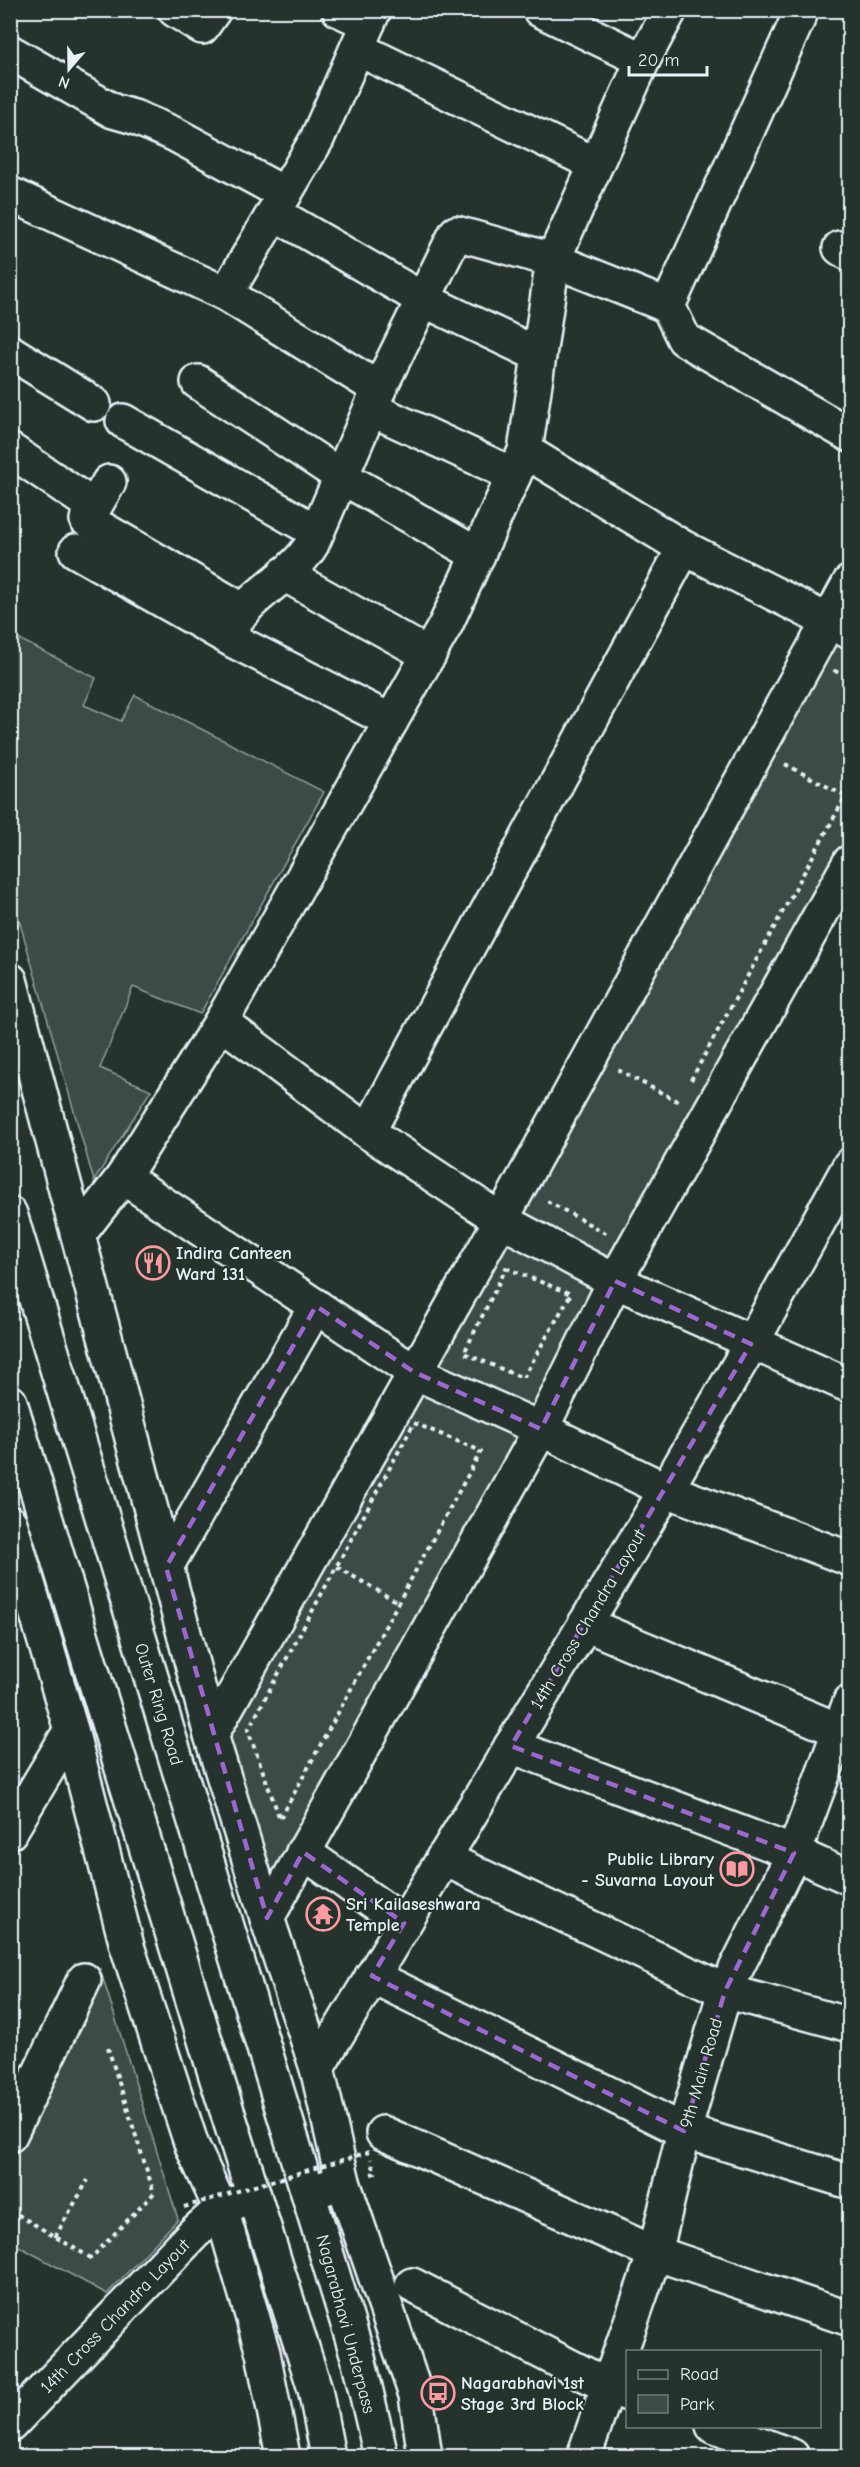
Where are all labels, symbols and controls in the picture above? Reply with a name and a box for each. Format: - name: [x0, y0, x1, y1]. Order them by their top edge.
- north arrow: [39, 39, 99, 99]
- scale bar: [629, 39, 707, 77]
- text: 20 m: [638, 50, 679, 71]
- text: N: [56, 72, 72, 92]
- place label: Indira Canteen Ward 131: [176, 1243, 292, 1285]
- restaurant icon: Indira Canteen Ward 131: [135, 1245, 171, 1281]
- street label: 14th Cross Chandra Layout: [526, 1525, 651, 1713]
- street label: Outer Ring Road: [130, 1640, 187, 1768]
- place label: Public Library - Suvarna Layout: [581, 1849, 715, 1891]
- library icon: Public Library - Suvarna Layout: [719, 1851, 755, 1887]
- place label: Sri Kailaseshwara Temple: [346, 1894, 481, 1936]
- temple icon: Sri Kailaseshwara Temple: [305, 1896, 341, 1932]
- street label: 9th Main Road: [676, 2016, 727, 2131]
- street label: Nagarabhavi Underpass: [312, 2232, 379, 2416]
- street label: 14th Cross Chandra Layout: [36, 2234, 195, 2398]
- legend: [626, 2350, 821, 2428]
- text: Road: [680, 2364, 719, 2385]
- place label: Nagarabhavi 1st Stage 3rd Block: [461, 2373, 585, 2415]
- bus stop icon: Nagarabhavi 1st Stage 3rd Block: [420, 2375, 456, 2411]
- text: Park: [680, 2394, 715, 2415]

